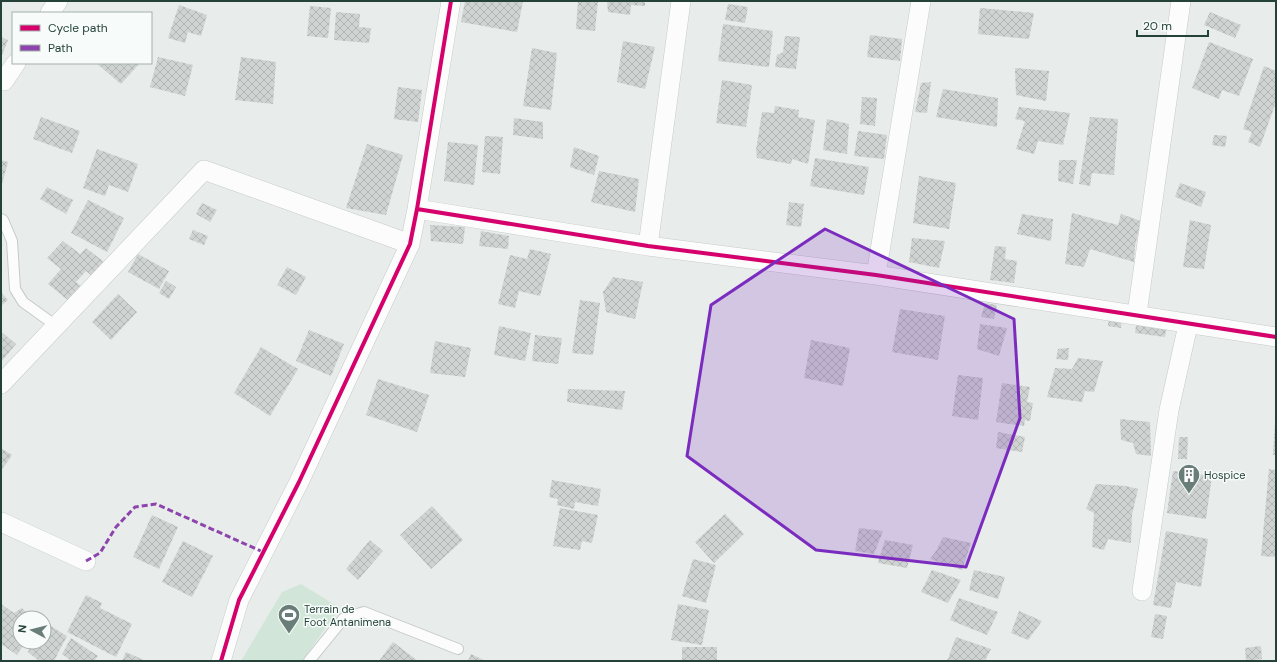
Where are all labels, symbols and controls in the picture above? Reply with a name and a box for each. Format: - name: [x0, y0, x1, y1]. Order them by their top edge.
- legend: [12, 12, 152, 64]
- scale bar: [1137, 12, 1208, 38]
- text: 20 m: [1143, 18, 1172, 34]
- text: Cycle path: [48, 20, 108, 36]
- text: Path: [48, 40, 73, 56]
- building icon: Hospice: [1176, 462, 1202, 495]
- place label: Hospice: [1204, 468, 1246, 482]
- sports icon: Terrain de Foot Antanimena: [276, 602, 302, 635]
- place label: Terrain de Foot Antanimena: [304, 602, 391, 629]
- north arrow: [12, 610, 52, 650]
- text: N: [15, 624, 30, 634]

